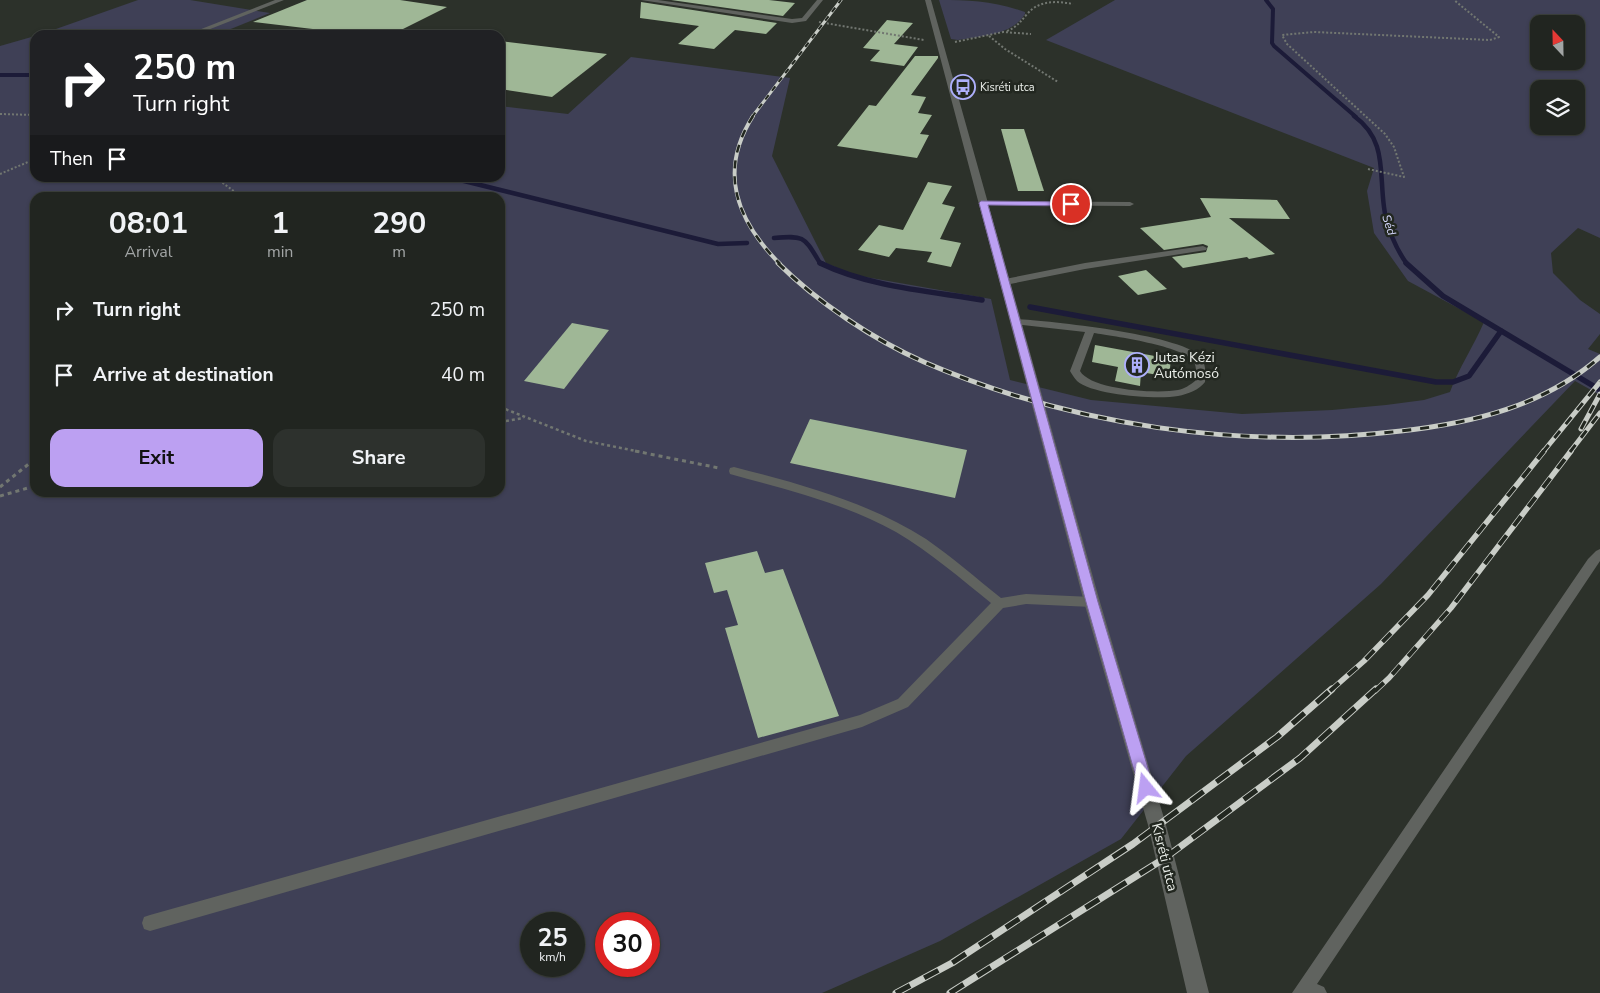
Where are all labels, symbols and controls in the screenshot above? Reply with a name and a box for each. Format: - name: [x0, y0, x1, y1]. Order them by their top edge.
- north arrow: [1530, 15, 1585, 70]
- map controls: [1530, 15, 1585, 135]
- text: 250 m: [133, 44, 236, 91]
- icon: right: [50, 50, 115, 115]
- bus stop icon: Kisréti utca: [950, 74, 976, 100]
- place label: Kisréti utca: [980, 80, 1035, 95]
- button: layers: [1530, 80, 1585, 135]
- text: Turn right: [133, 89, 229, 119]
- icon: arrive: [103, 145, 131, 173]
- text: Then: [50, 146, 93, 172]
- pin: [1050, 183, 1092, 225]
- icon: arrive: [1057, 190, 1085, 218]
- text: 08:01: [109, 203, 188, 244]
- text: 1: [271, 203, 289, 244]
- text: 290: [372, 203, 426, 244]
- water label: Séd: [1378, 213, 1400, 237]
- text: Arrival: [124, 241, 173, 263]
- text: min: [267, 241, 293, 263]
- text: m: [392, 241, 406, 263]
- icon: right: [50, 296, 78, 324]
- text: Turn right: [93, 297, 180, 323]
- text: 250 m: [430, 297, 485, 323]
- place label: Jutas Kézi Autómosó: [1153, 348, 1219, 383]
- building icon: Jutas Kézi Autómosó: [1124, 352, 1150, 378]
- icon: arrive: [50, 361, 78, 389]
- text: Arrive at destination: [93, 362, 274, 388]
- text: 40 m: [441, 362, 485, 388]
- button: Exit: [50, 429, 263, 487]
- button: Share: [273, 429, 485, 487]
- position arrow: [1119, 761, 1171, 813]
- street label: Kisréti utca: [1147, 821, 1182, 893]
- speed limit sign: 30: [595, 912, 660, 977]
- text: 25: [537, 921, 568, 955]
- text: km/h: [539, 949, 566, 965]

